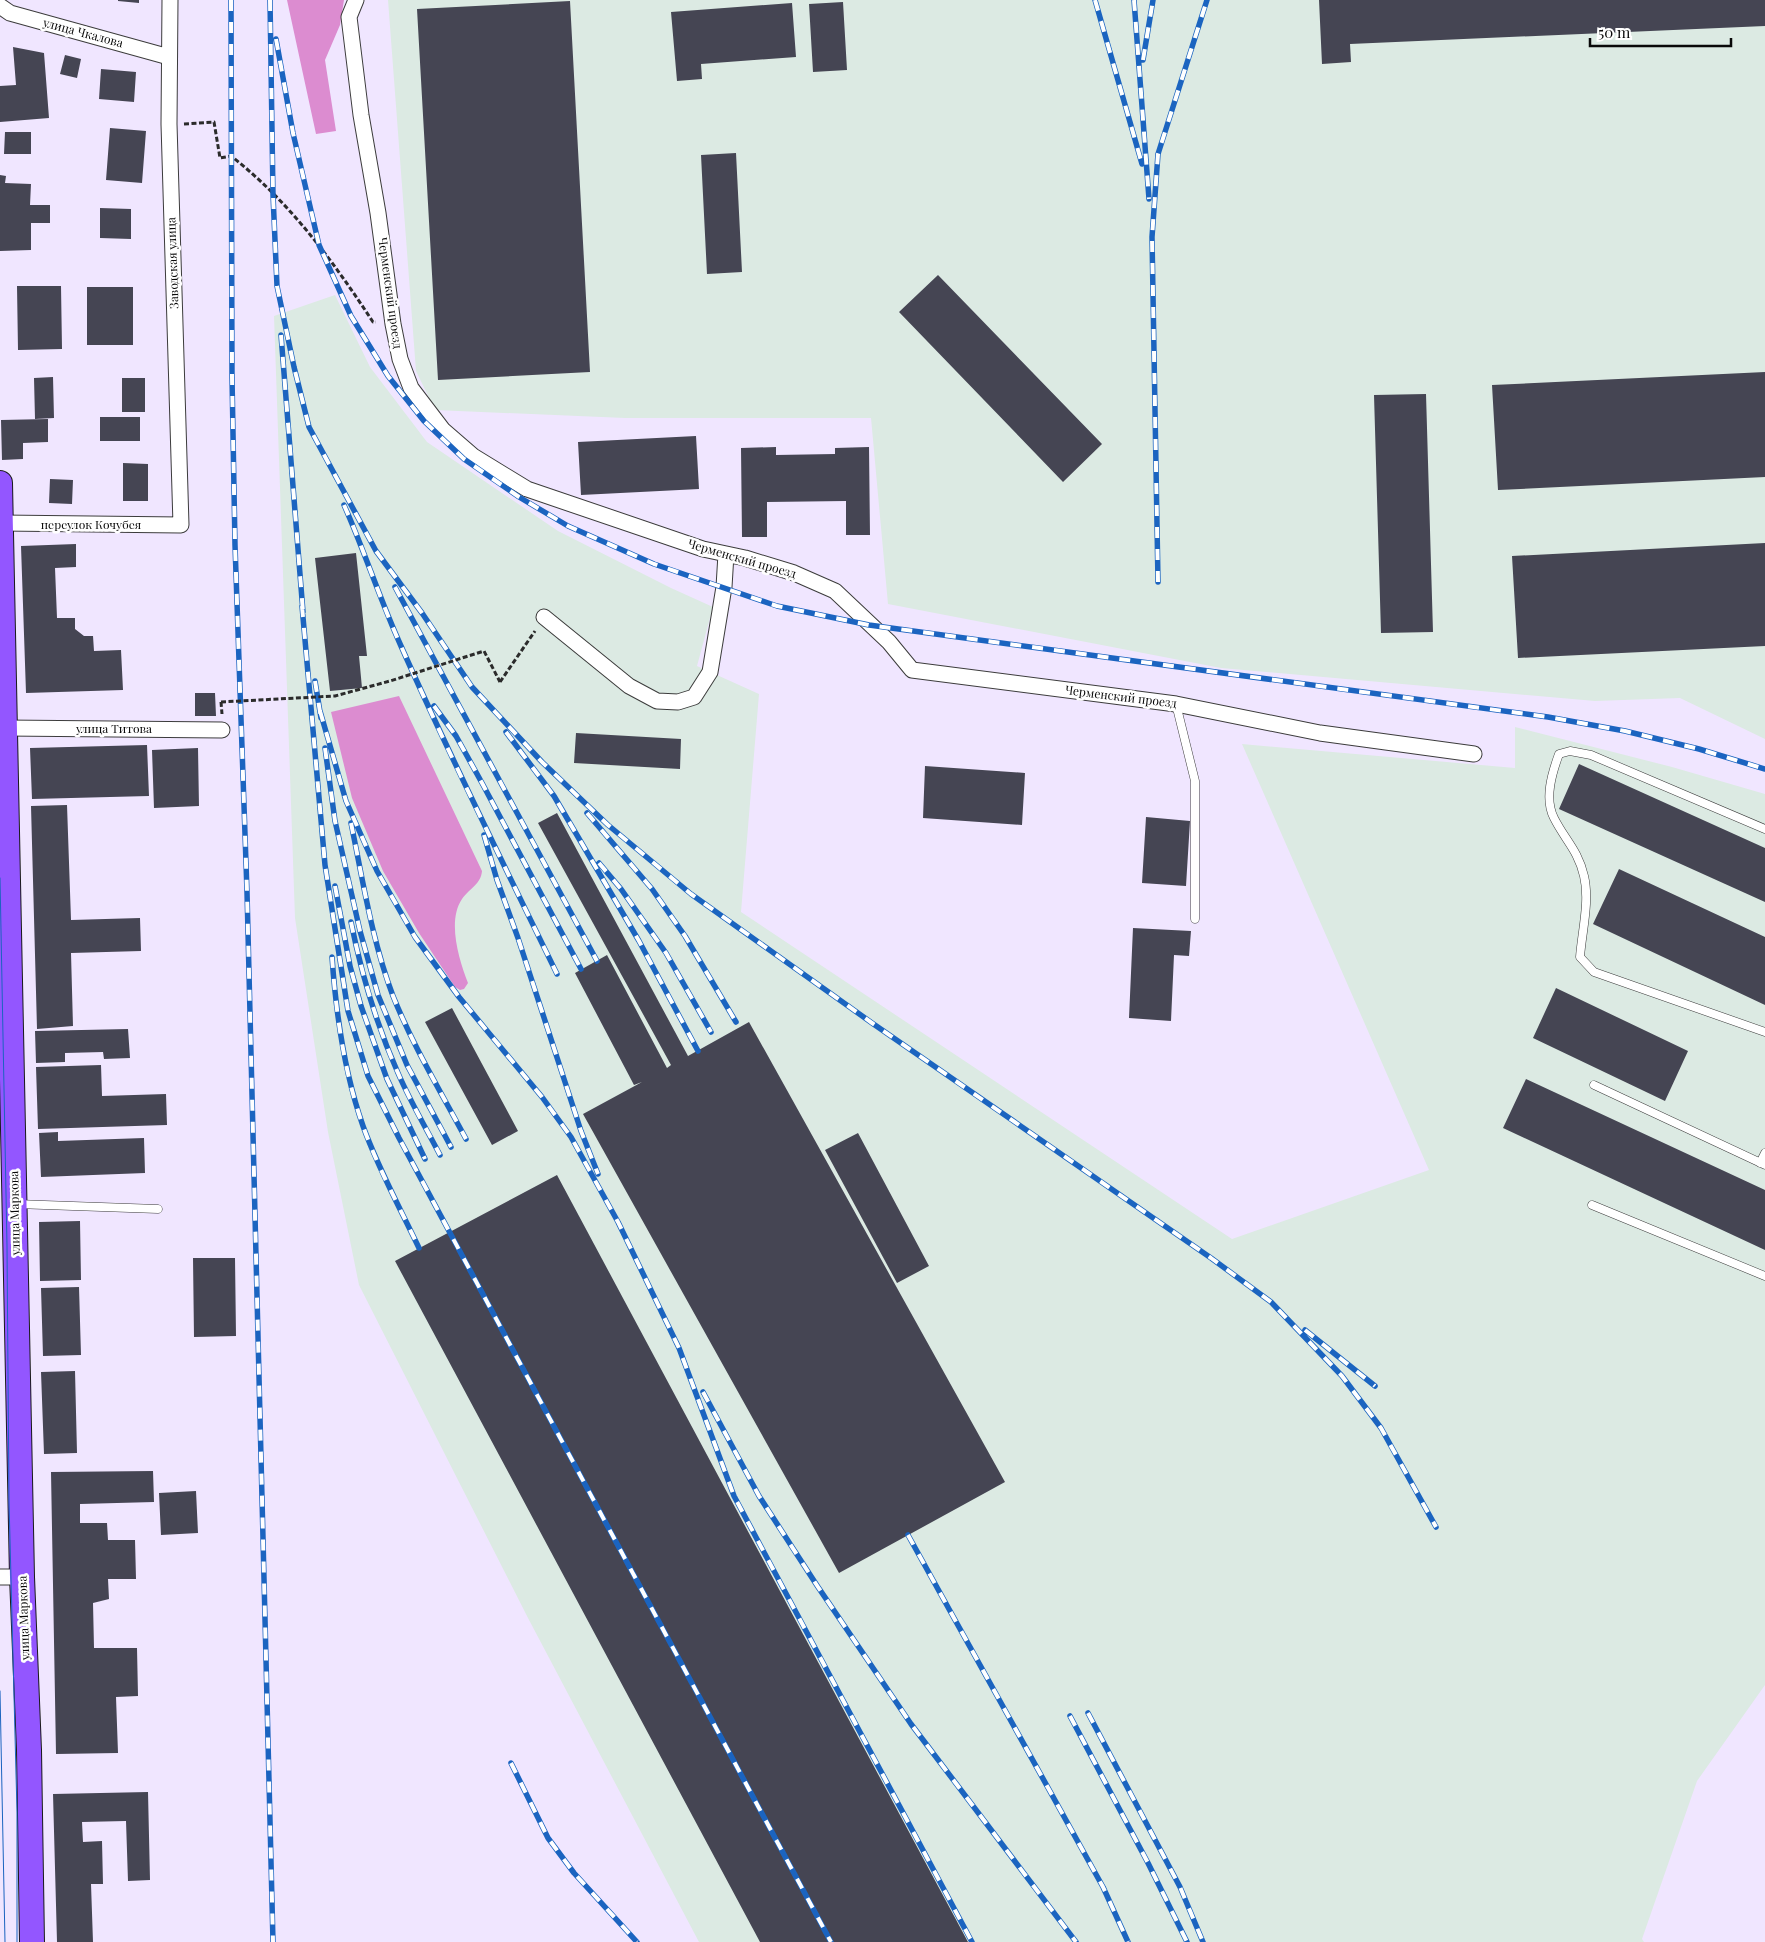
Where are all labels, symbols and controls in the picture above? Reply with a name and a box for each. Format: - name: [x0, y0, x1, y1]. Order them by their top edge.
- street label: улица Чкалова: [41, 13, 125, 50]
- scale bar: [1590, 15, 1731, 47]
- text: 50 m: [1598, 22, 1631, 42]
- street label: Заводская улица: [162, 217, 182, 309]
- street label: Черменский проезд: [375, 236, 407, 350]
- street label: переулок Кочубея: [41, 516, 142, 532]
- street label: Черменский проезд: [686, 535, 799, 581]
- street label: Черменский проезд: [1064, 681, 1179, 711]
- street label: улица Титова: [75, 720, 152, 736]
- street label: улица Маркова: [5, 1171, 23, 1256]
- street label: улица Маркова: [14, 1576, 33, 1662]

